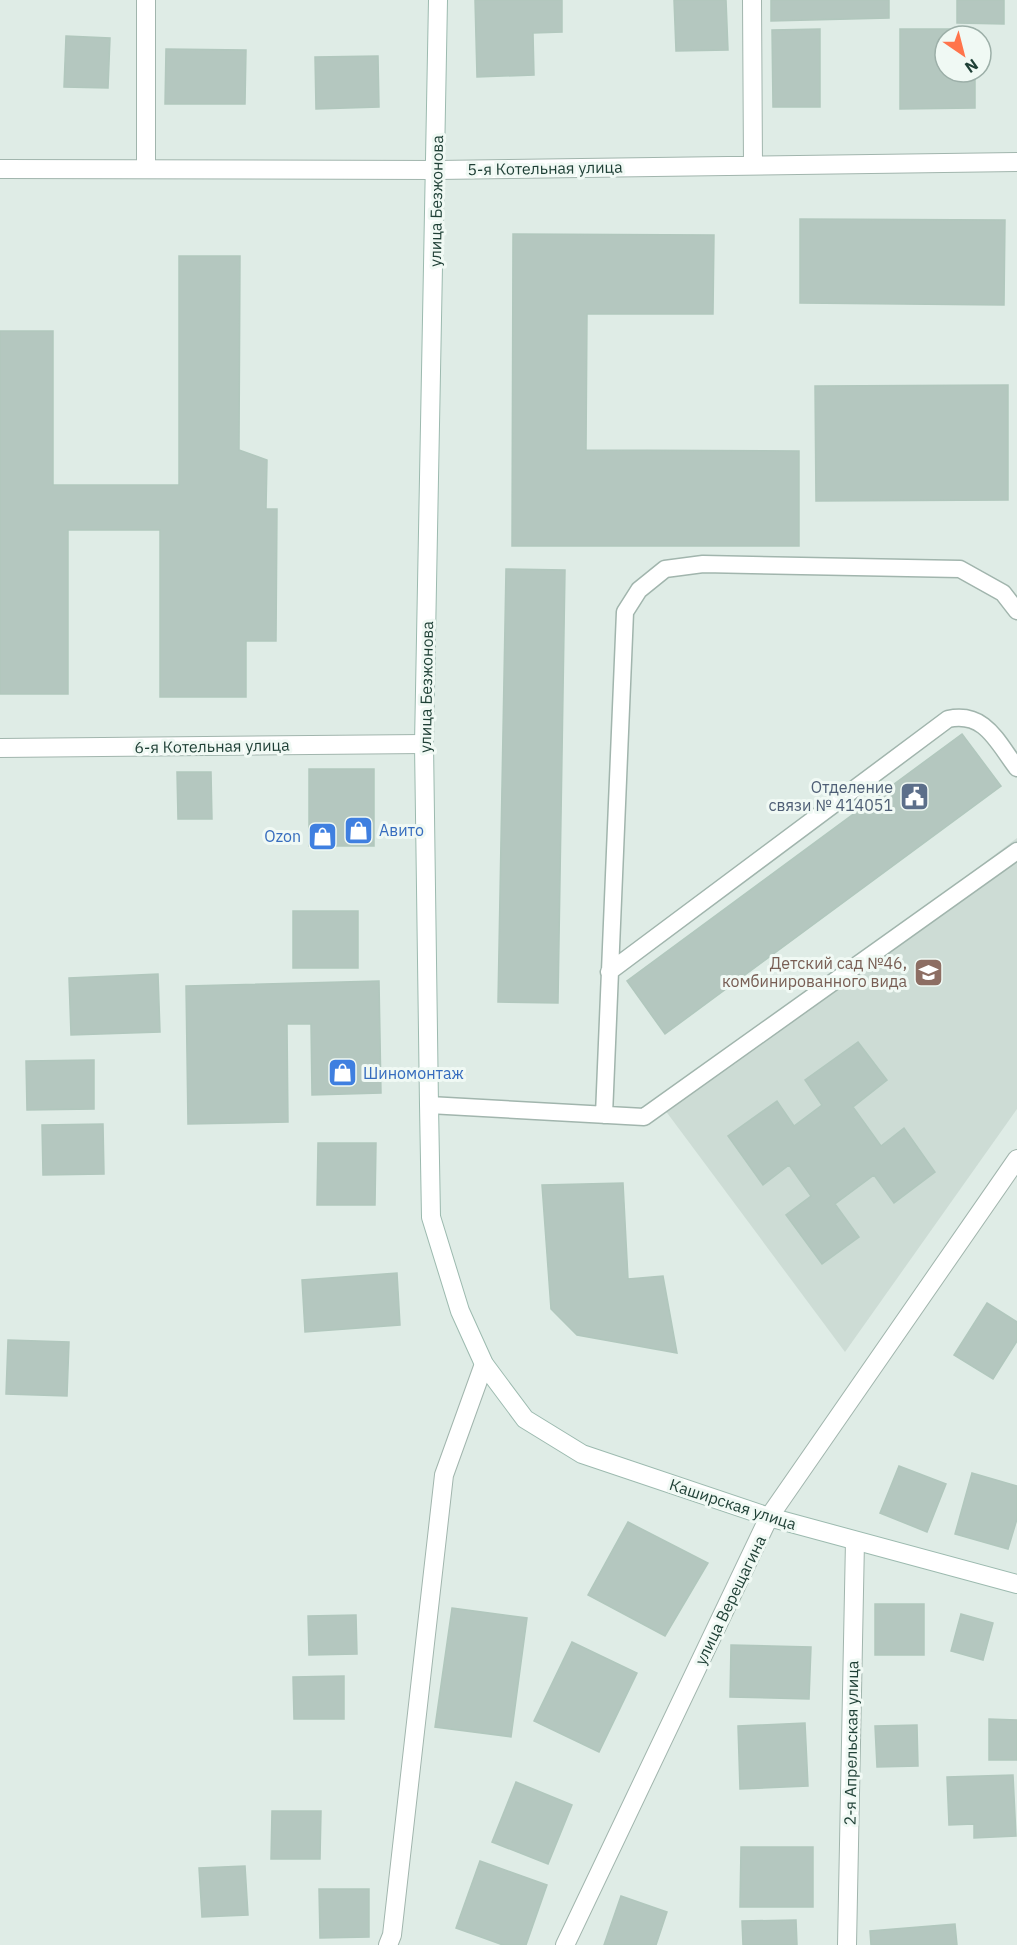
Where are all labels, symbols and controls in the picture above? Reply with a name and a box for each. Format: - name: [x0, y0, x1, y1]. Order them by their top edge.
- north arrow: [933, 24, 993, 84]
- text: N: [961, 55, 982, 78]
- street label: улица Безжонова: [425, 135, 447, 267]
- street label: 5-я Котельная улица: [467, 157, 623, 179]
- street label: улица Безжонова: [415, 621, 437, 753]
- street label: 6-я Котельная улица: [134, 735, 290, 757]
- place label: Отделение связи № 414051: [769, 777, 893, 815]
- public building icon: Отделение связи № 414051: [898, 780, 930, 812]
- shop icon: Авито: [342, 814, 374, 846]
- shop icon: Ozon: [306, 820, 338, 852]
- place label: Авито: [379, 820, 424, 840]
- place label: Ozon: [264, 826, 301, 846]
- place label: Детский сад №46, комбинированного вида: [722, 953, 907, 991]
- school or university icon: Детский сад №46, комбинированного вида: [912, 956, 944, 988]
- shop icon: Шиномонтаж: [326, 1057, 358, 1089]
- place label: Шиномонтаж: [363, 1063, 464, 1083]
- street label: Каширская улица: [667, 1474, 799, 1534]
- street label: улица Верещагина: [690, 1532, 770, 1668]
- street label: 2-я Апрельская улица: [840, 1660, 862, 1826]

